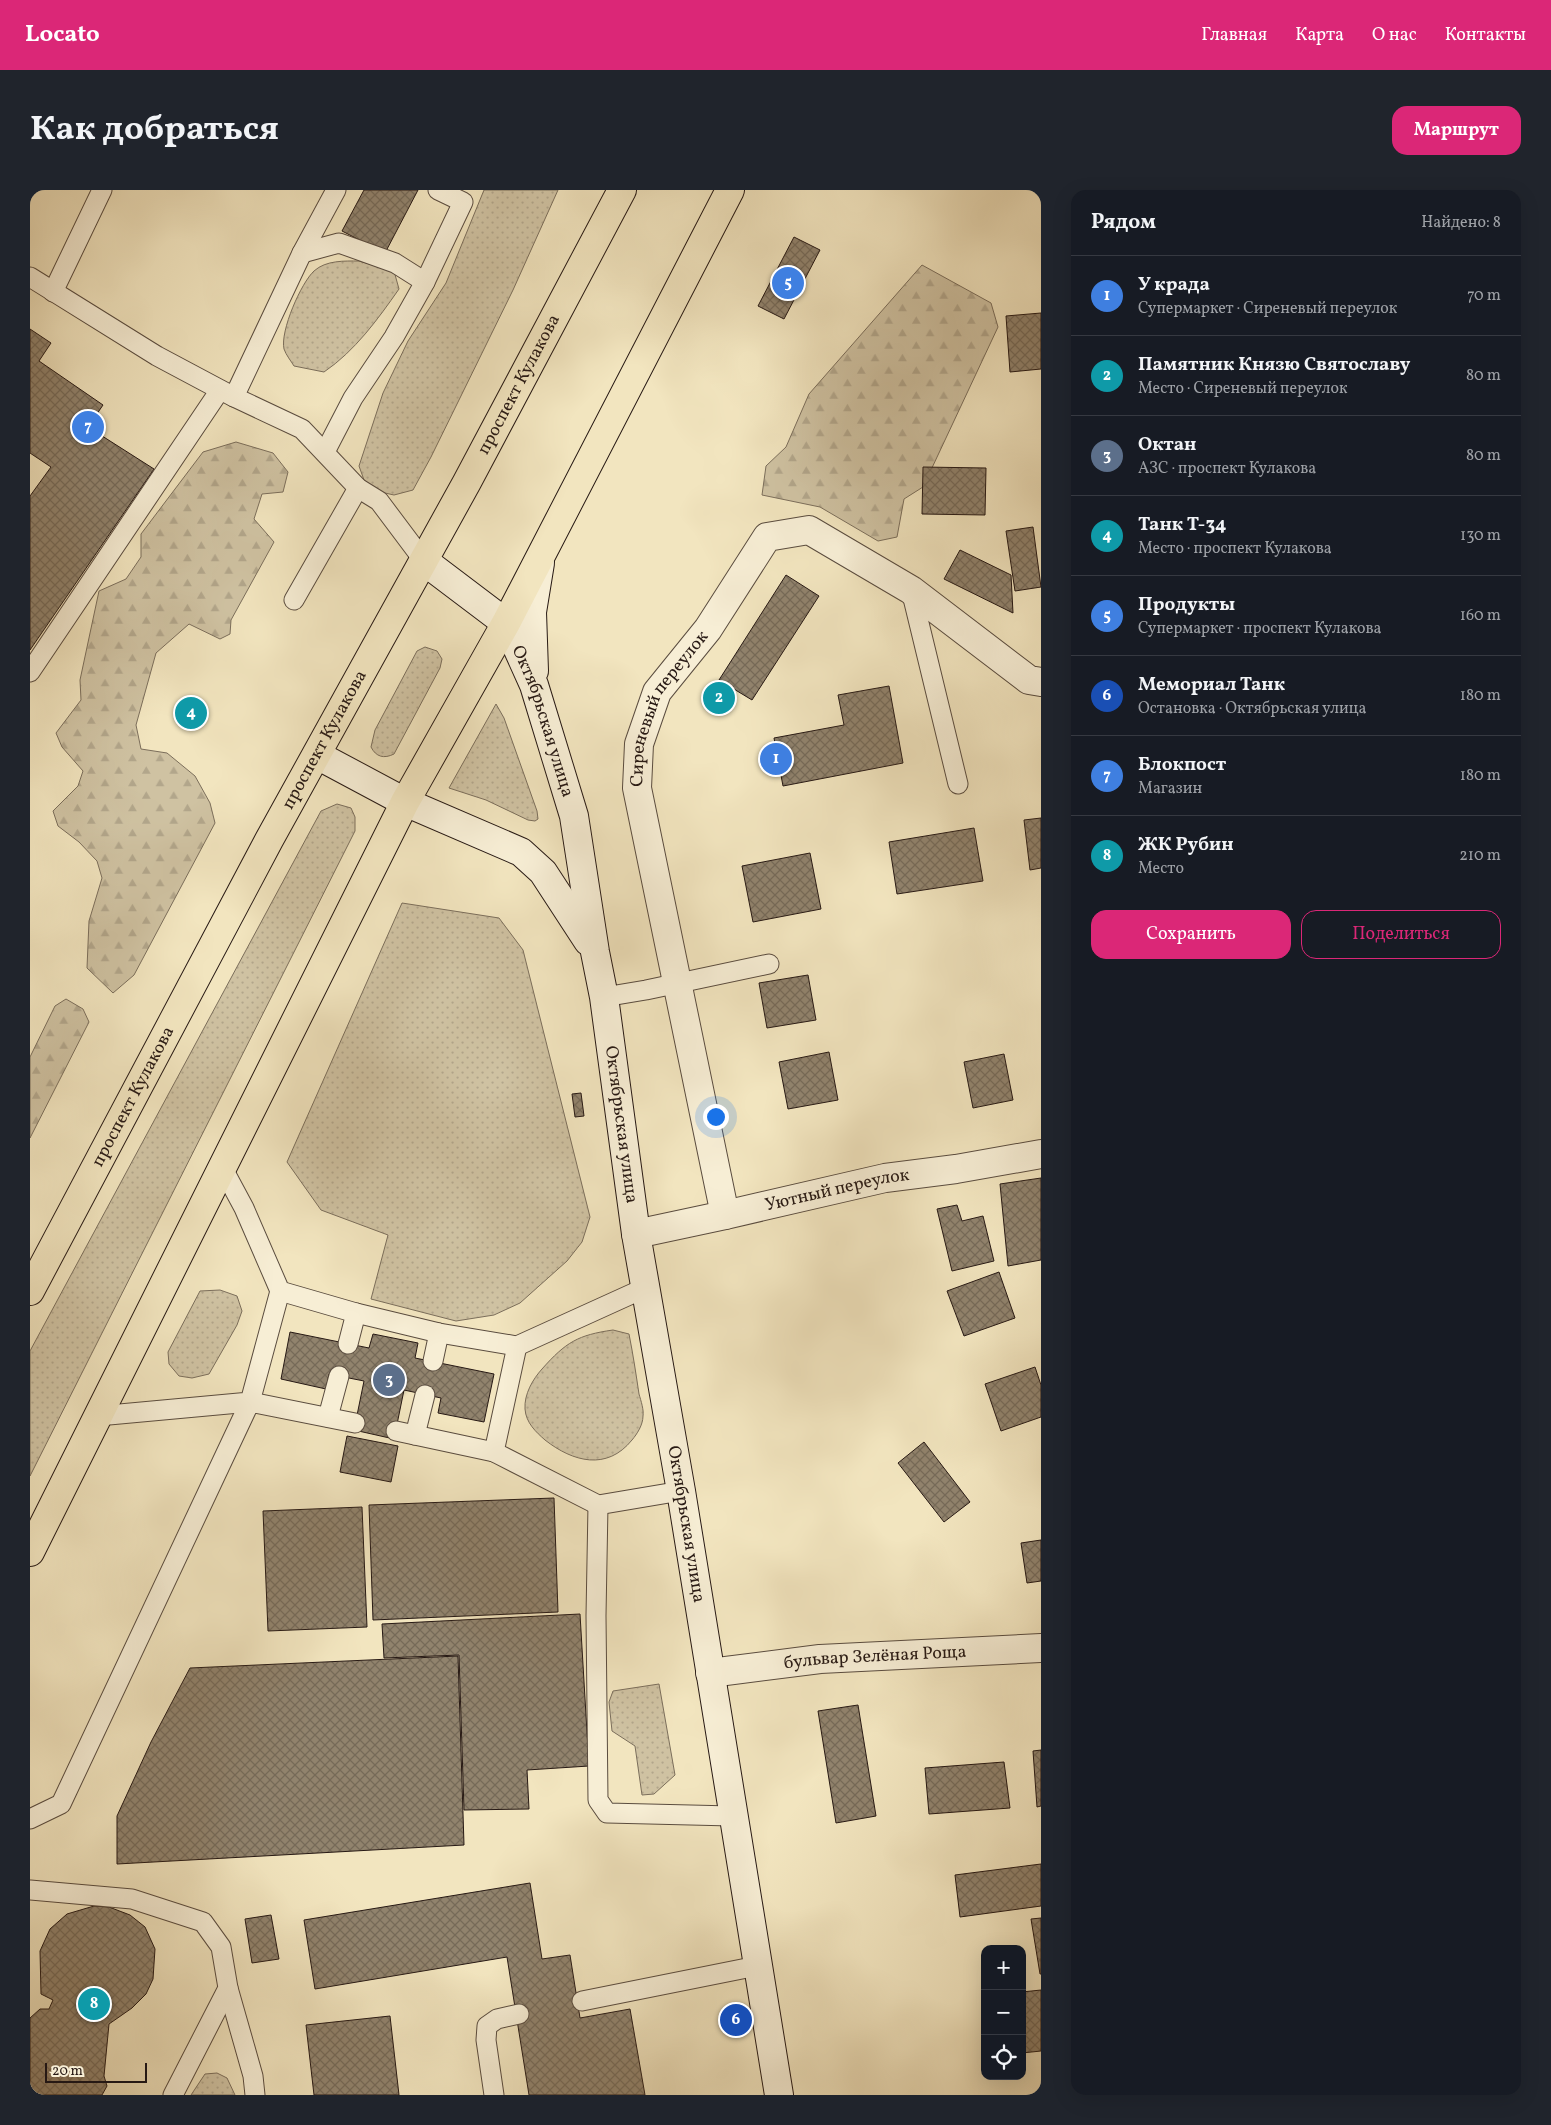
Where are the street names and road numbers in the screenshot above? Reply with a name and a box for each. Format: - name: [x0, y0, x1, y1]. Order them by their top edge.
- street label: проспект Кулакова: [471, 310, 566, 459]
- street label: Сиреневый переулок: [625, 625, 715, 787]
- street label: Октябрьская улица: [505, 641, 580, 800]
- street label: проспект Кулакова: [276, 666, 373, 814]
- street label: проспект Кулакова: [86, 1022, 181, 1171]
- street label: Октябрьская улица: [598, 1044, 644, 1205]
- street label: Уютный переулок: [763, 1162, 911, 1218]
- street label: Октябрьская улица: [661, 1444, 711, 1605]
- street label: бульвар Зелёная Роща: [782, 1639, 967, 1676]

